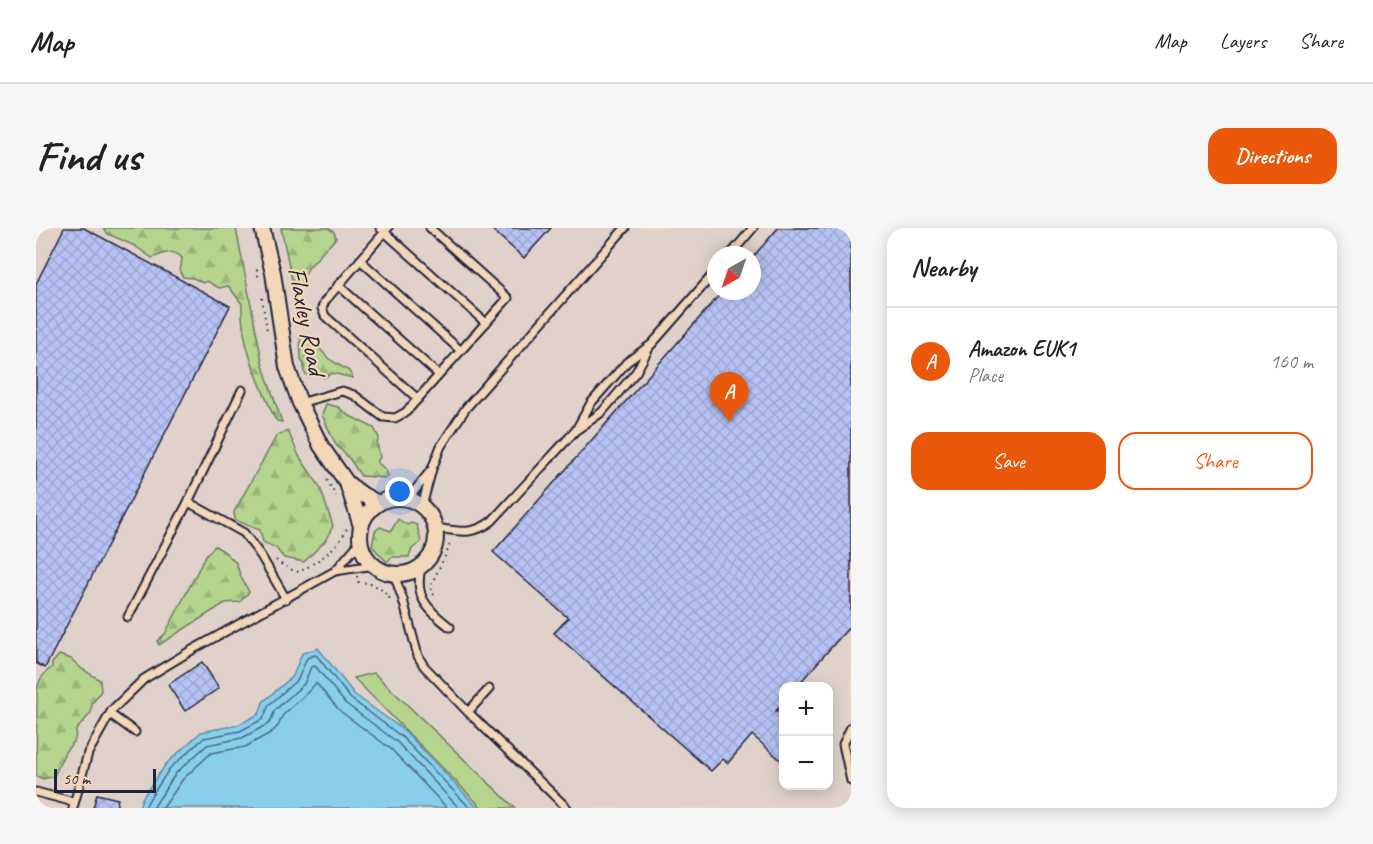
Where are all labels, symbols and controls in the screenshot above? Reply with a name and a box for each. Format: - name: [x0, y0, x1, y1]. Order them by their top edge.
- text: Map: [30, 24, 73, 59]
- text: Map: [1154, 28, 1187, 54]
- text: Layers: [1220, 28, 1266, 54]
- text: Share: [1299, 28, 1343, 54]
- button: Directions: [1208, 128, 1337, 184]
- text: Find us: [36, 130, 141, 183]
- north arrow: [707, 246, 761, 300]
- text: Nearby: [911, 251, 976, 284]
- street label: Flaxley Road: [280, 264, 334, 382]
- text: Amazon EUK1: [968, 335, 1075, 363]
- text: A: [925, 349, 936, 374]
- text: 160 m: [1270, 349, 1313, 374]
- text: Place: [968, 363, 1003, 388]
- pin: A: [710, 372, 748, 422]
- button: Save: [911, 432, 1106, 490]
- button: Share: [1118, 432, 1313, 490]
- your location: [385, 477, 414, 506]
- map controls: [779, 682, 833, 790]
- button: +: [779, 682, 833, 736]
- button: −: [779, 736, 833, 790]
- scale bar: [54, 766, 156, 794]
- text: 50 m: [63, 769, 90, 789]

